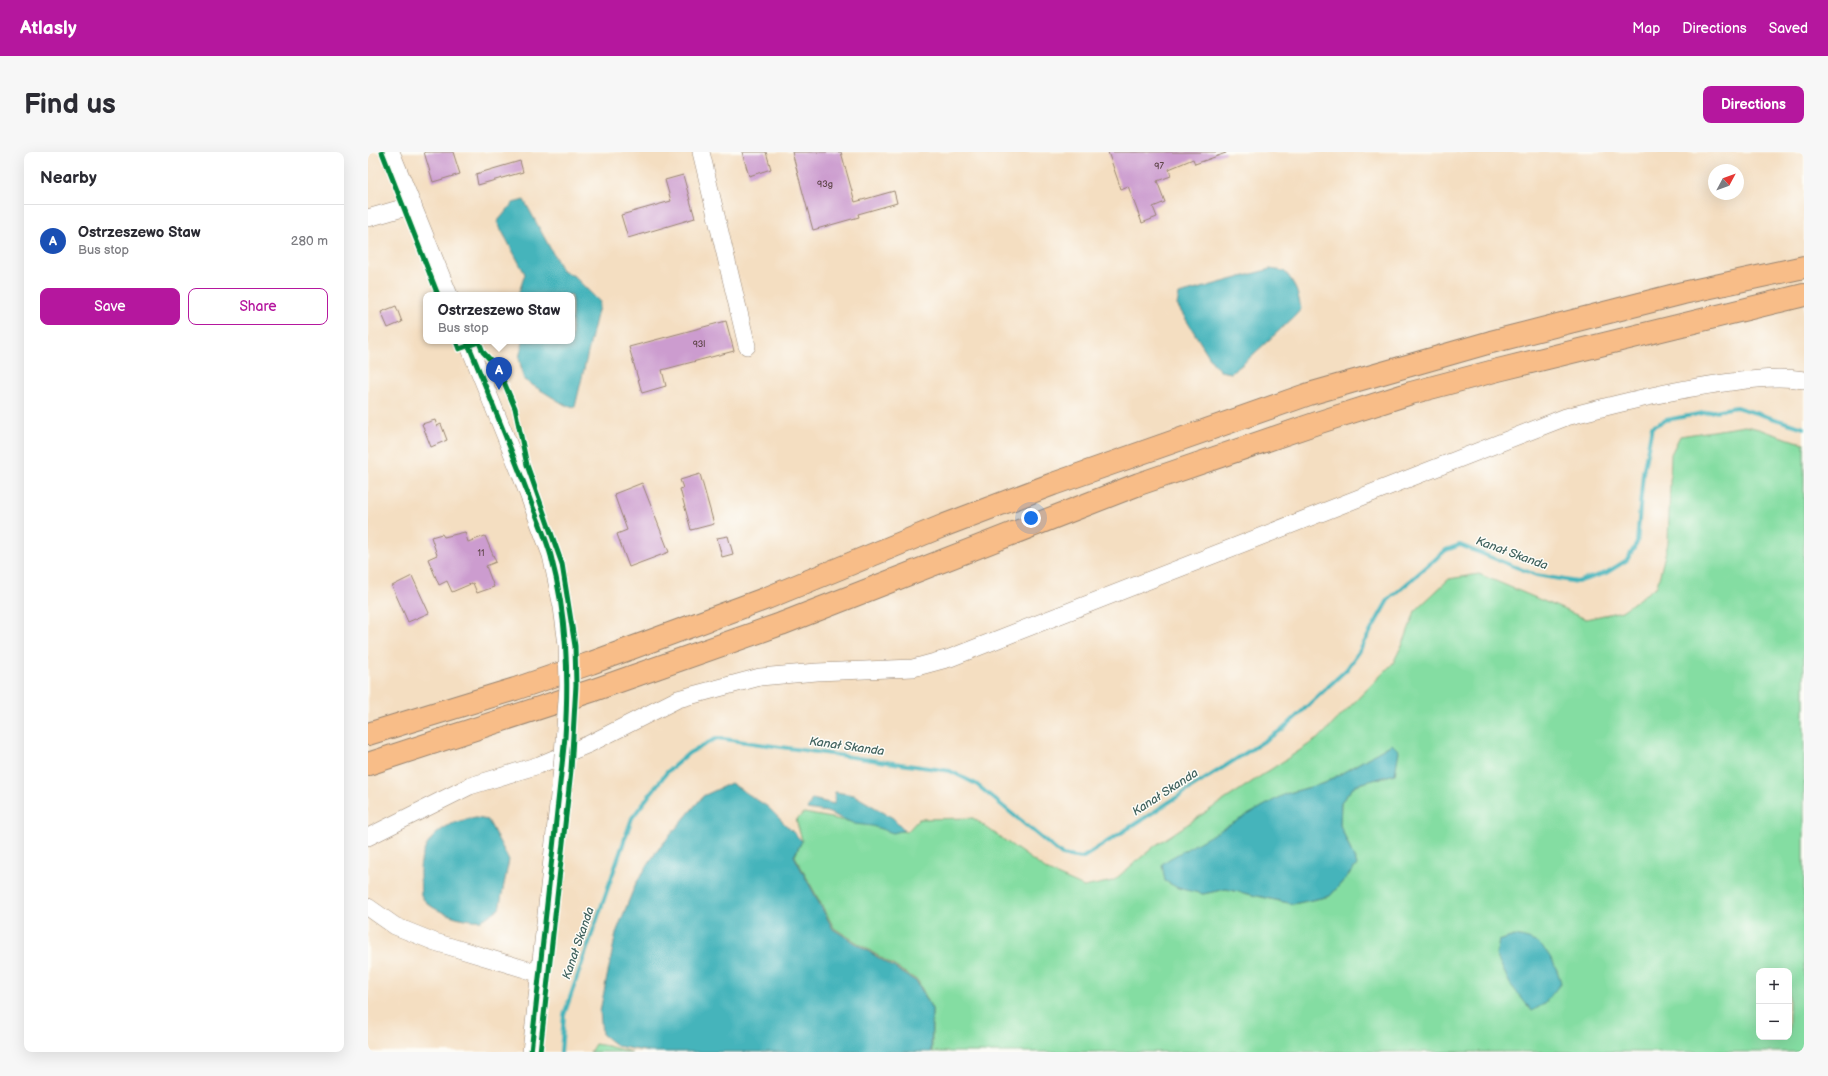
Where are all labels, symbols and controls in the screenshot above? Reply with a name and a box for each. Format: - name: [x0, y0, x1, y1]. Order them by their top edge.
- text: Atlasly: [20, 17, 77, 40]
- text: Map: [1632, 20, 1660, 37]
- text: Directions: [1682, 20, 1747, 37]
- text: Saved: [1769, 20, 1808, 37]
- button: Directions: [1703, 86, 1804, 123]
- text: Find us: [24, 88, 116, 121]
- house number: 97: [1154, 161, 1164, 172]
- north arrow: [1708, 164, 1744, 200]
- text: Nearby: [40, 168, 97, 188]
- house number: 93g: [817, 179, 833, 190]
- text: Ostrzeszewo Staw: [78, 223, 201, 242]
- text: A: [49, 233, 57, 249]
- text: 280 m: [291, 233, 328, 249]
- text: Bus stop: [78, 242, 129, 258]
- button: Save: [40, 288, 180, 325]
- button: Share: [188, 288, 328, 325]
- popup: [423, 292, 575, 344]
- text: Ostrzeszewo Staw: [438, 301, 560, 320]
- text: Bus stop: [438, 320, 489, 336]
- house number: 93l: [693, 339, 705, 350]
- pin: A: [486, 357, 512, 390]
- your location: [1021, 508, 1041, 528]
- water label: Kanał Skanda: [1474, 534, 1550, 574]
- house number: 11: [478, 548, 484, 559]
- water label: Kanał Skanda: [808, 734, 886, 759]
- water label: Kanał Skanda: [1130, 765, 1201, 819]
- water label: Kanał Skanda: [559, 905, 598, 981]
- map controls: [1756, 968, 1792, 1040]
- button: +: [1756, 968, 1792, 1004]
- button: −: [1756, 1004, 1792, 1040]

